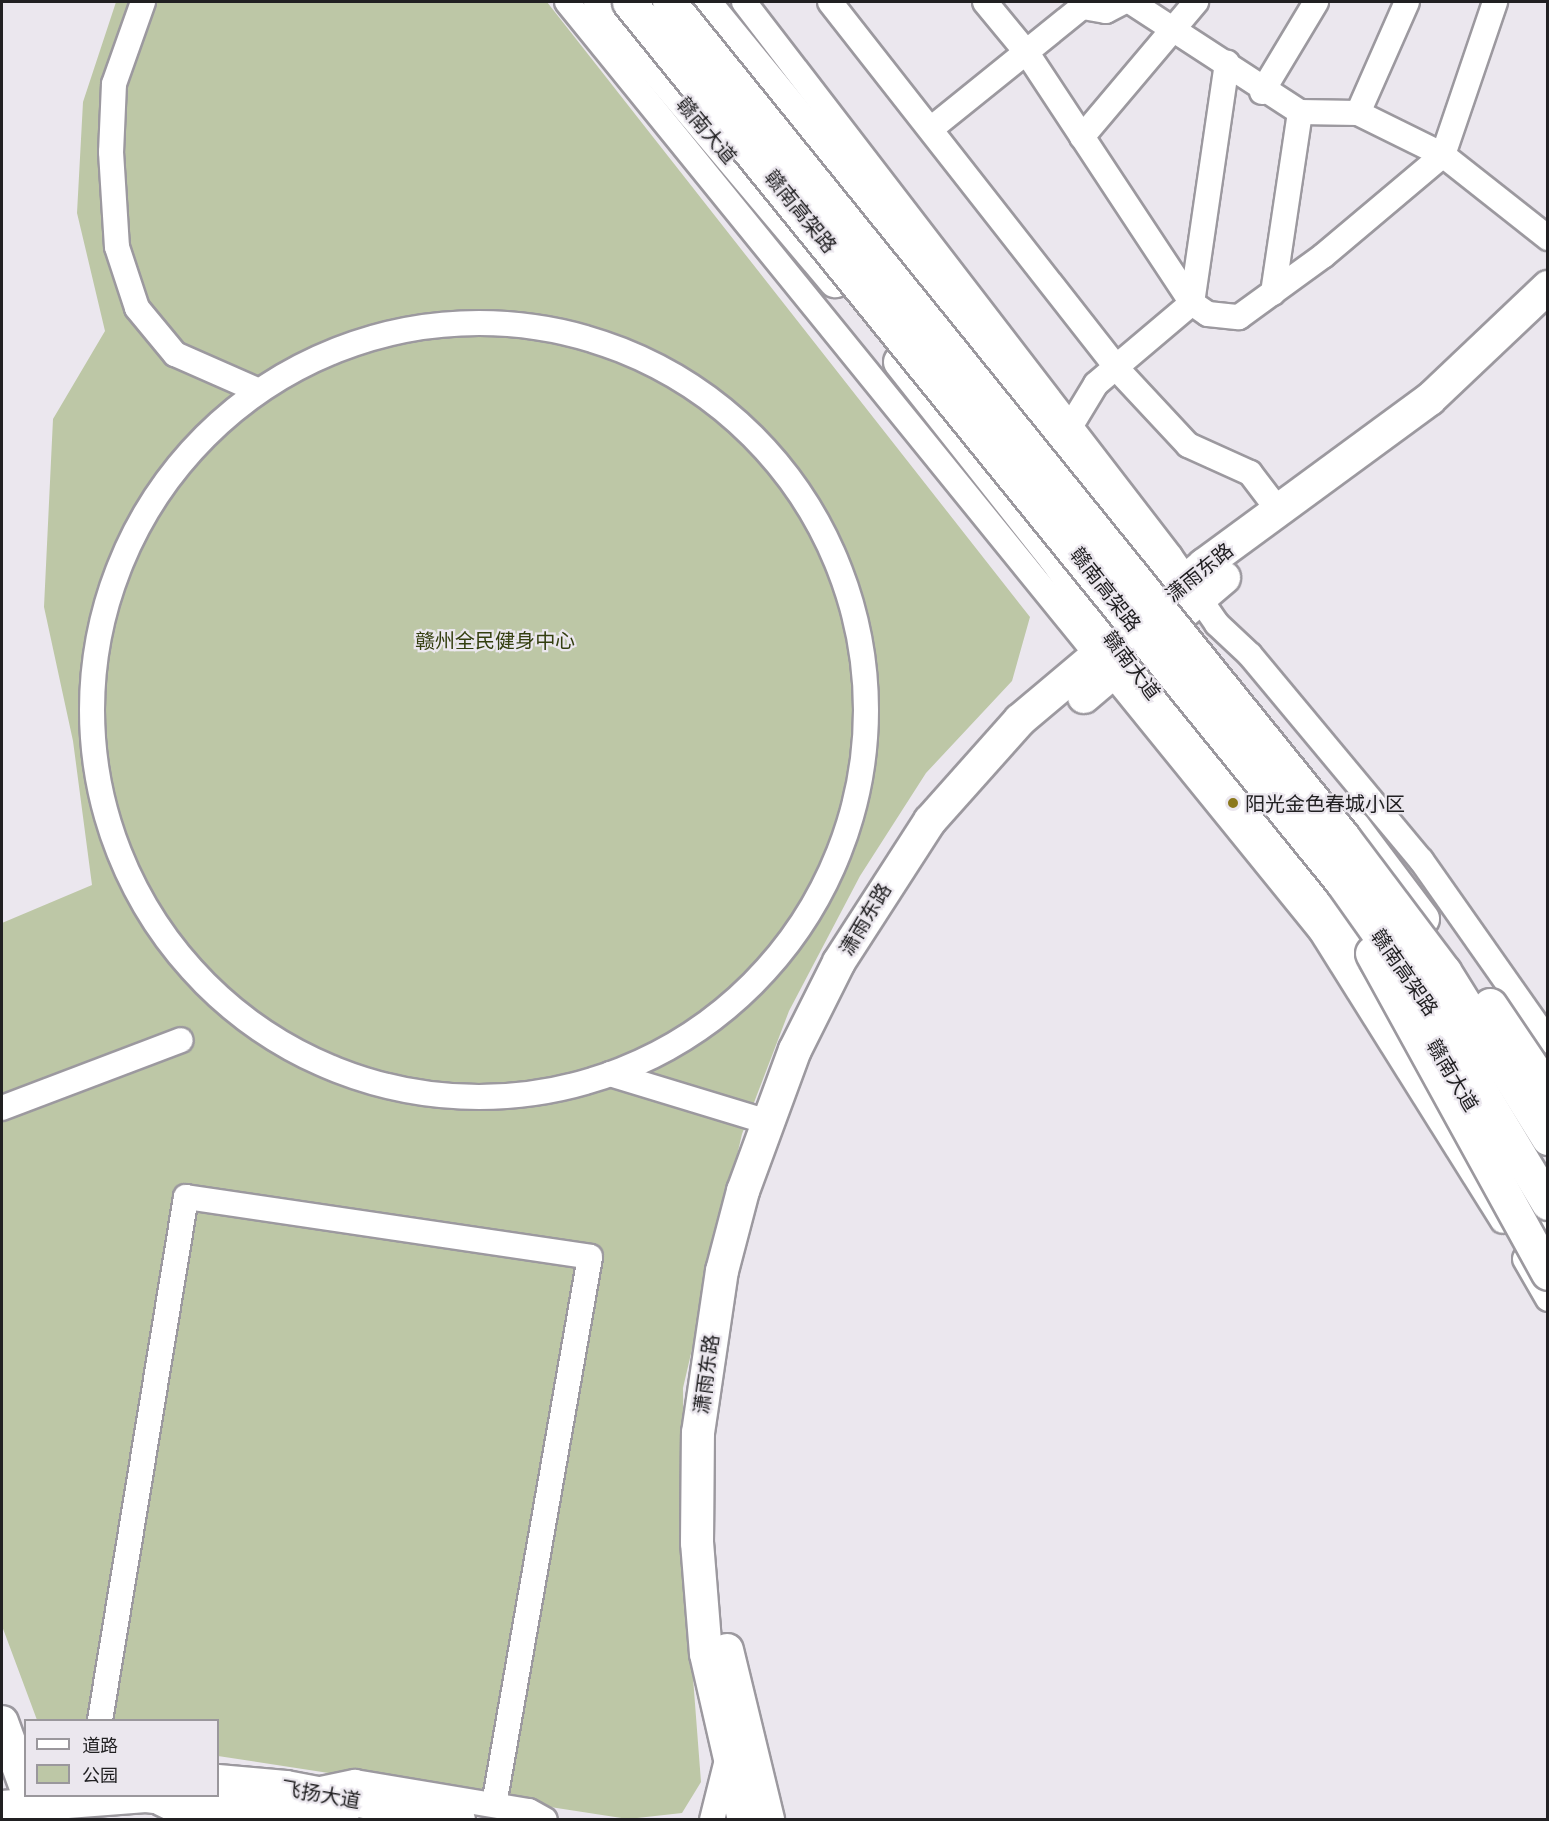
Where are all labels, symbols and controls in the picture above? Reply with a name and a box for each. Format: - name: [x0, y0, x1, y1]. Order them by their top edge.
- street label: 赣南大道: [672, 92, 742, 168]
- street label: 赣南高架路: [760, 165, 842, 257]
- street label: 潇雨东路: [1160, 538, 1238, 606]
- street label: 赣南高架路: [1066, 542, 1146, 636]
- street label: 赣南大道: [1098, 626, 1166, 704]
- park label: 赣州全民健身中心: [415, 628, 575, 652]
- place label: 阳光金色春城小区: [1245, 791, 1405, 815]
- marker: 阳光金色春城小区: [1226, 796, 1240, 810]
- street label: 潇雨东路: [834, 879, 896, 959]
- street label: 赣南高架路: [1366, 924, 1444, 1020]
- street label: 赣南大道: [1422, 1035, 1484, 1115]
- street label: 潇雨东路: [689, 1333, 723, 1415]
- legend: [24, 1719, 219, 1797]
- text: 道路: [82, 1734, 118, 1756]
- text: 公园: [82, 1764, 118, 1786]
- street label: 飞扬大道: [280, 1775, 362, 1813]

